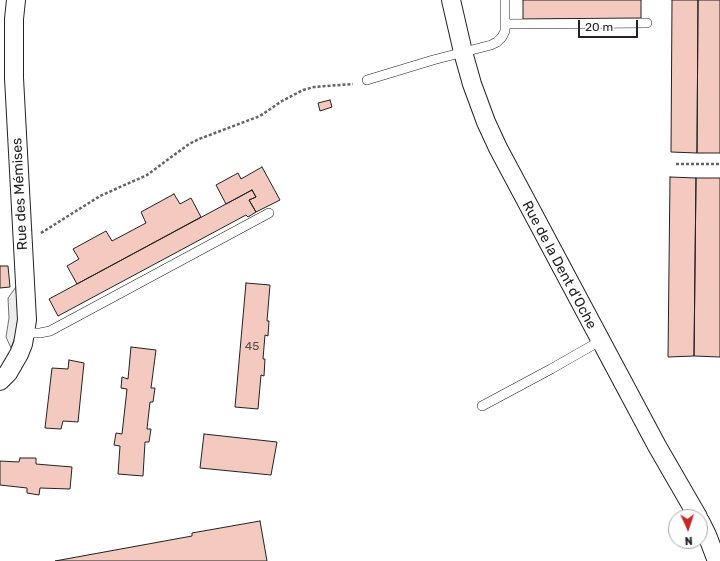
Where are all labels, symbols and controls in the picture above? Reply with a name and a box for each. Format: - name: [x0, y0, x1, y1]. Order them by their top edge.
- scale bar: [580, 12, 640, 38]
- text: 20 m: [585, 20, 613, 34]
- street label: Rue des Mémises: [9, 137, 31, 251]
- street label: Rue de la Dent d'Oche: [518, 198, 600, 332]
- house number: 45: [245, 340, 259, 354]
- north arrow: [668, 509, 708, 549]
- text: N: [684, 534, 693, 547]

